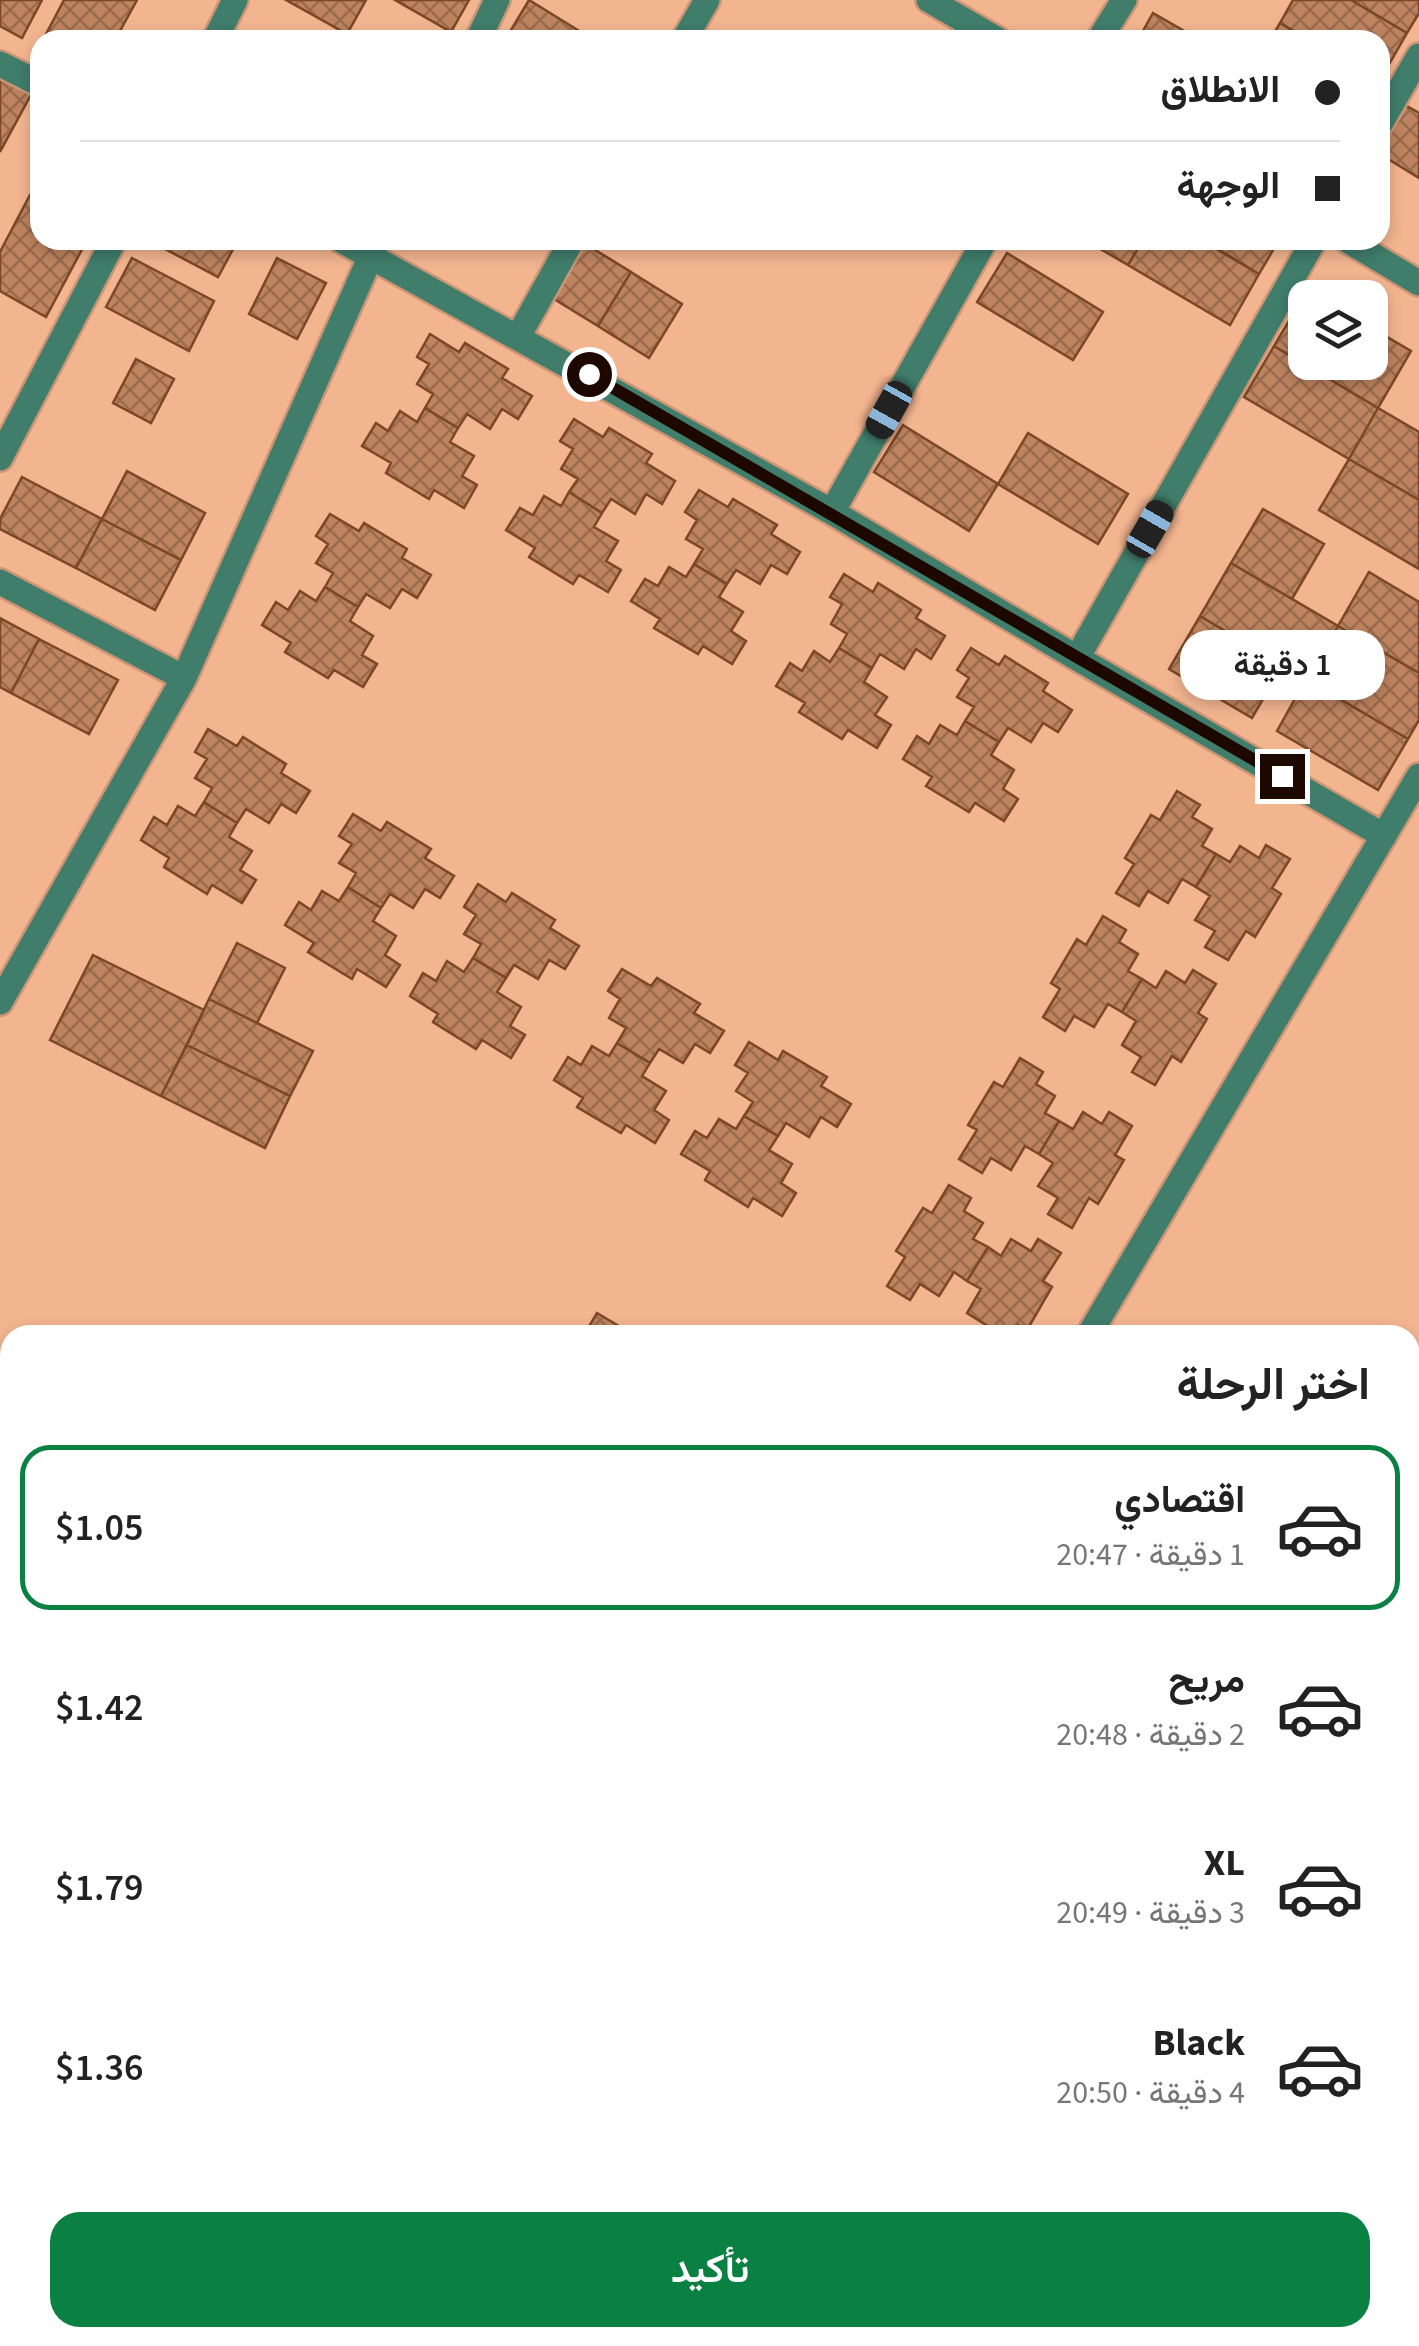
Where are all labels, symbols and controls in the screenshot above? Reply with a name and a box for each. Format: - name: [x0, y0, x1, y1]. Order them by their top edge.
- text: الانطلاق: [1161, 63, 1280, 117]
- text: الوجهة: [1177, 159, 1280, 213]
- map controls: [1288, 280, 1388, 380]
- button: layers: [1288, 280, 1388, 380]
- route start: [567, 352, 612, 397]
- car: [861, 376, 917, 444]
- car: [1122, 496, 1178, 562]
- callout: 1 دقيقة: [1180, 631, 1384, 701]
- text: 1 دقيقة: [1234, 642, 1331, 688]
- route end: [1260, 754, 1305, 799]
- text: اختر الرحلة: [1176, 1353, 1370, 1417]
- text: اقتصادي: [1114, 1473, 1245, 1527]
- icon: car: [1275, 1483, 1365, 1573]
- text: $1.05: [55, 1501, 143, 1555]
- text: 1 دقيقة · 20:47: [1056, 1532, 1245, 1578]
- text: مريح: [1169, 1653, 1245, 1707]
- icon: car: [1275, 1663, 1365, 1753]
- text: $1.42: [55, 1681, 143, 1735]
- text: 2 دقيقة · 20:48: [1056, 1712, 1245, 1758]
- text: XL: [1204, 1836, 1245, 1890]
- icon: car: [1275, 1843, 1365, 1933]
- text: $1.79: [55, 1861, 143, 1915]
- text: 3 دقيقة · 20:49: [1056, 1890, 1245, 1936]
- text: Black: [1153, 2016, 1245, 2070]
- icon: car: [1275, 2023, 1365, 2113]
- text: $1.36: [55, 2041, 143, 2095]
- text: 4 دقيقة · 20:50: [1056, 2070, 1245, 2116]
- button: تأكيد: [50, 2212, 1370, 2327]

